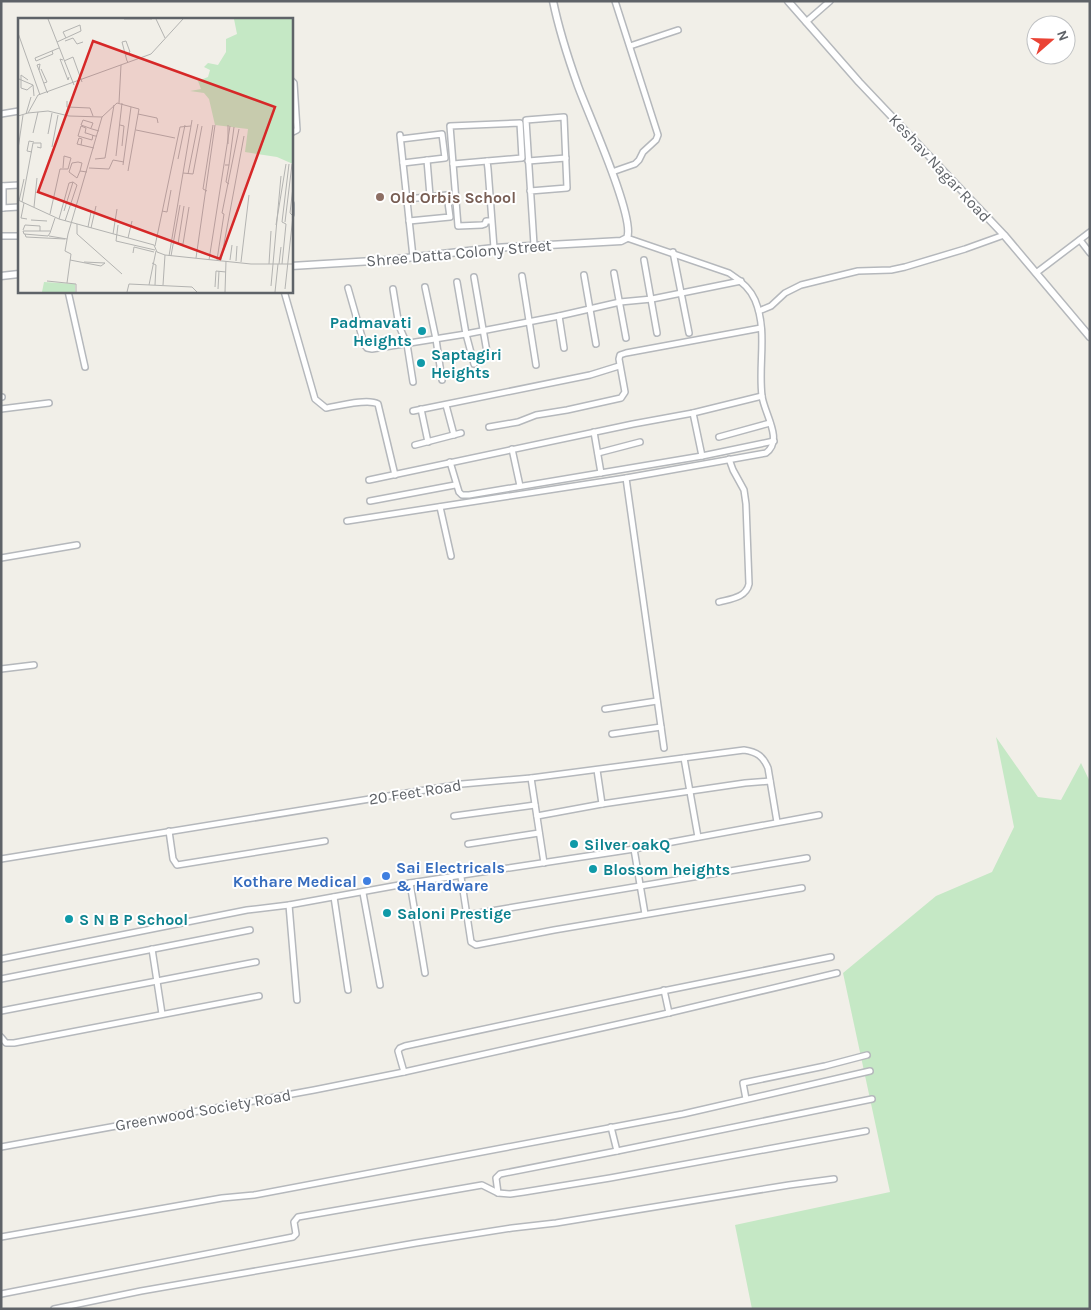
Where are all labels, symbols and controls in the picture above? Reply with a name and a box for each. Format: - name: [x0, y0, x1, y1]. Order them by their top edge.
- north arrow: [1026, 15, 1076, 65]
- inset map: [18, 18, 292, 292]
- text: N: [1053, 28, 1072, 43]
- street label: Keshav Nagar Road: [885, 110, 995, 226]
- place label: Old Orbis School: [390, 188, 516, 207]
- marker: Old Orbis School: [374, 191, 386, 203]
- street label: Shree Datta Colony Street: [366, 235, 552, 271]
- place label: Padmavati Heights: [330, 313, 412, 350]
- marker: Padmavati Heights: [416, 325, 428, 337]
- place label: Saptagiri Heights: [431, 345, 502, 382]
- marker: Saptagiri Heights: [415, 357, 427, 369]
- street label: 20 Feet Road: [367, 775, 463, 809]
- place label: Silver oakQ: [584, 835, 670, 854]
- marker: Silver oakQ: [568, 838, 580, 850]
- place label: Sai Electricals & Hardware: [396, 858, 505, 895]
- place label: Blossom heights: [603, 860, 730, 879]
- marker: Blossom heights: [587, 863, 599, 875]
- marker: Sai Electricals & Hardware: [380, 870, 392, 882]
- place label: Kothare Medical: [233, 872, 357, 891]
- marker: Kothare Medical: [361, 875, 373, 887]
- place label: Saloni Prestige: [397, 904, 512, 923]
- marker: Saloni Prestige: [381, 907, 393, 919]
- place label: S N B P School: [79, 910, 188, 929]
- marker: S N B P School: [63, 913, 75, 925]
- street label: Greenwood Society Road: [114, 1085, 292, 1135]

